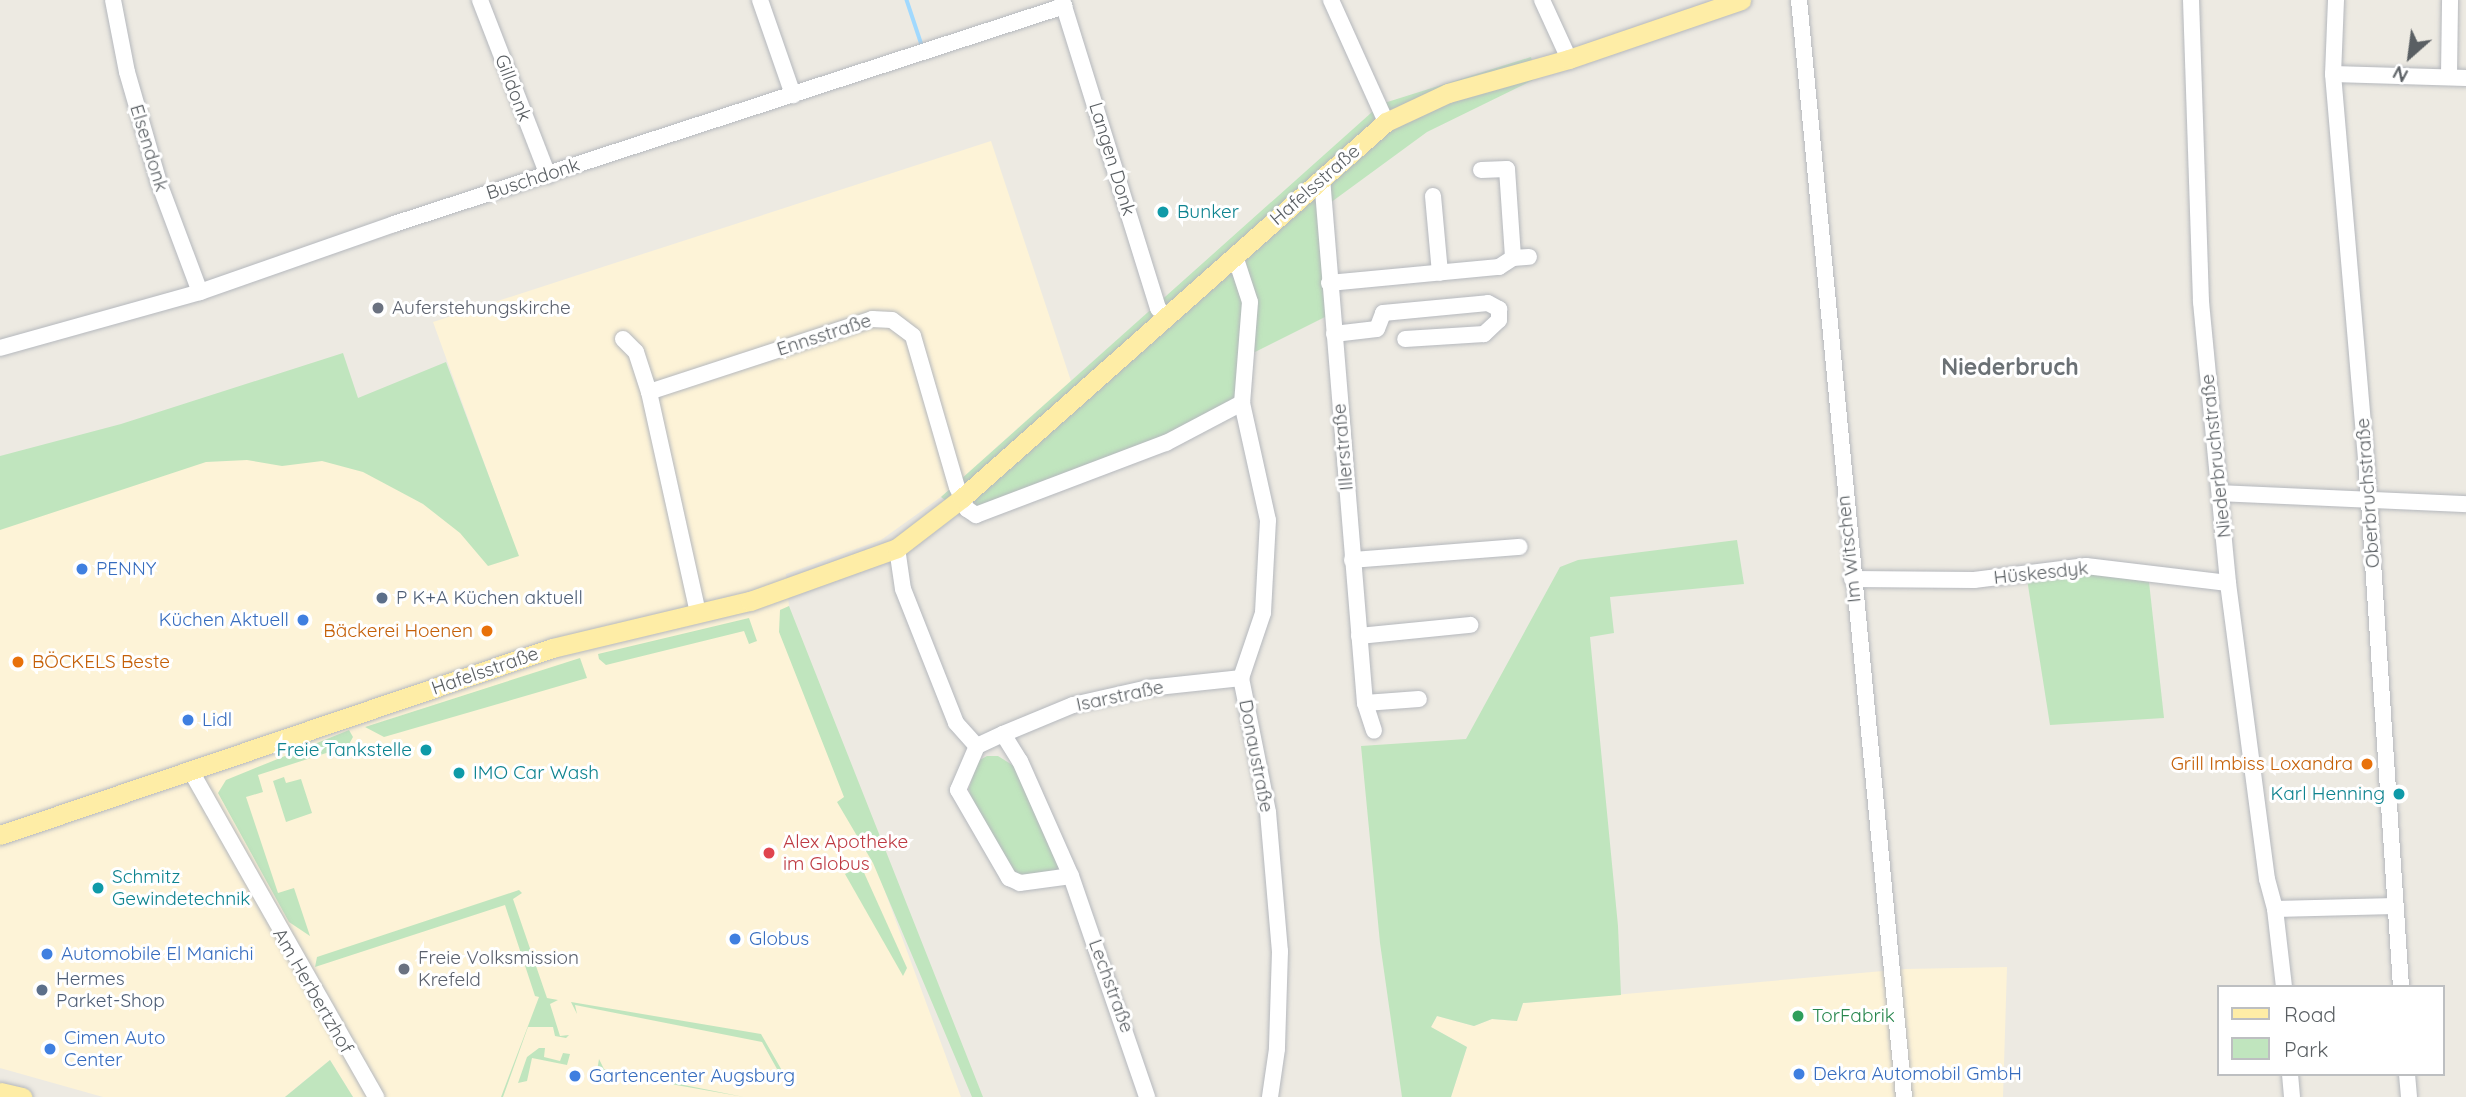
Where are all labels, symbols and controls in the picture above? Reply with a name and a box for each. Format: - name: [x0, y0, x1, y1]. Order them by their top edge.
- north arrow: [2375, 21, 2445, 91]
- street label: Gilldonk: [490, 51, 536, 125]
- text: N: [2388, 61, 2412, 88]
- street label: Langen Donk: [1084, 100, 1140, 218]
- street label: Elsendonk: [125, 102, 173, 194]
- street label: Hafelsstraße: [1265, 140, 1365, 230]
- street label: Buschdonk: [483, 153, 583, 205]
- place label: Bunker: [1177, 201, 1239, 223]
- marker: Bunker: [1155, 204, 1171, 220]
- place label: Auferstehungskirche: [392, 297, 571, 319]
- marker: Auferstehungskirche: [370, 300, 386, 316]
- street label: Ennsstraße: [774, 309, 874, 361]
- district label: Niederbruch: [1941, 353, 2079, 381]
- street label: Niederbruchstraße: [2196, 373, 2236, 539]
- street label: Illerstraße: [1328, 402, 1358, 492]
- street label: Oberbruchstraße: [2351, 417, 2385, 569]
- street label: Im Witschen: [1832, 494, 1866, 604]
- street label: Hüskesdyk: [1992, 557, 2090, 589]
- place label: PENNY: [96, 558, 156, 580]
- marker: PENNY: [74, 561, 90, 577]
- place label: P K+A Küchen aktuell: [396, 587, 583, 609]
- marker: P K+A Küchen aktuell: [374, 590, 390, 606]
- place label: Küchen Aktuell: [159, 609, 289, 631]
- marker: Küchen Aktuell: [295, 612, 311, 628]
- place label: Bäckerei Hoenen: [323, 620, 473, 642]
- marker: Bäckerei Hoenen: [479, 623, 495, 639]
- street label: Hafelsstraße: [429, 642, 541, 700]
- place label: BÖCKELS Beste: [32, 651, 170, 673]
- marker: BÖCKELS Beste: [10, 654, 26, 670]
- street label: Isarstraße: [1074, 676, 1166, 716]
- street label: Donaustraße: [1234, 698, 1278, 814]
- place label: Lidl: [202, 709, 232, 731]
- marker: Lidl: [180, 712, 196, 728]
- place label: Freie Tankstelle: [276, 739, 412, 761]
- marker: Freie Tankstelle: [418, 742, 434, 758]
- place label: Grill Imbiss Loxandra: [2171, 753, 2353, 775]
- marker: Grill Imbiss Loxandra: [2359, 756, 2375, 772]
- place label: IMO Car Wash: [473, 762, 599, 784]
- marker: IMO Car Wash: [451, 765, 467, 781]
- place label: Karl Henning: [2271, 783, 2385, 805]
- marker: Karl Henning: [2391, 786, 2407, 802]
- place label: Alex Apotheke im Globus: [783, 831, 908, 875]
- marker: Alex Apotheke im Globus: [761, 845, 777, 861]
- place label: Schmitz Gewindetechnik: [112, 866, 250, 910]
- marker: Schmitz Gewindetechnik: [90, 880, 106, 896]
- street label: Am Herbertzhof: [268, 924, 358, 1058]
- place label: Globus: [749, 928, 809, 950]
- marker: Globus: [727, 931, 743, 947]
- street label: Lechstraße: [1084, 936, 1138, 1036]
- place label: Automobile El Manichi: [61, 943, 254, 965]
- marker: Automobile El Manichi: [39, 946, 55, 962]
- place label: Freie Volksmission Krefeld: [418, 947, 579, 991]
- marker: Freie Volksmission Krefeld: [396, 961, 412, 977]
- place label: Hermes Parket-Shop: [56, 968, 165, 1012]
- marker: Hermes Parket-Shop: [34, 982, 50, 998]
- legend: [2218, 985, 2445, 1076]
- text: Road: [2284, 1001, 2336, 1027]
- place label: TorFabrik: [1812, 1005, 1895, 1027]
- marker: TorFabrik: [1790, 1008, 1806, 1024]
- place label: Cimen Auto Center: [64, 1027, 165, 1071]
- text: Park: [2284, 1036, 2328, 1062]
- marker: Cimen Auto Center: [42, 1041, 58, 1057]
- place label: Dekra Automobil GmbH: [1813, 1063, 2022, 1085]
- place label: Gartencenter Augsburg: [589, 1065, 795, 1087]
- marker: Dekra Automobil GmbH: [1791, 1066, 1807, 1082]
- marker: Gartencenter Augsburg: [567, 1068, 583, 1084]

